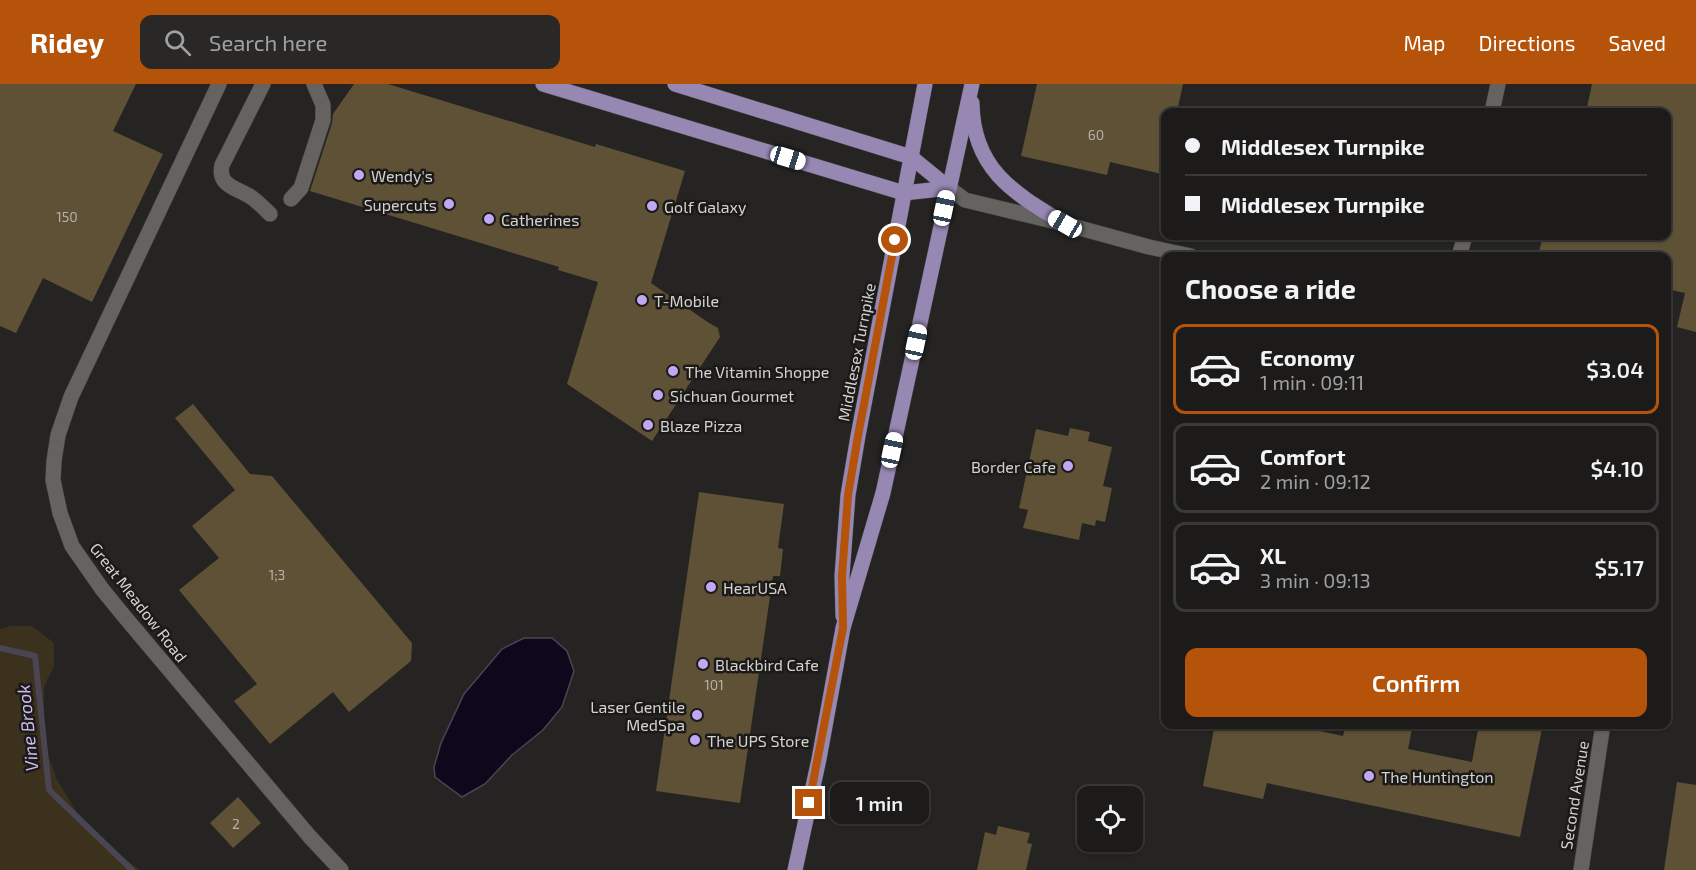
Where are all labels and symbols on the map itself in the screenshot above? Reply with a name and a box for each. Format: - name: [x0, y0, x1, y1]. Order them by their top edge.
- house number: 60: [1088, 126, 1104, 143]
- car: [768, 144, 808, 172]
- place label: Wendy's: [371, 166, 433, 185]
- marker: Wendy's: [352, 168, 366, 182]
- car: [931, 189, 957, 227]
- place label: Supercuts: [364, 195, 437, 214]
- marker: Supercuts: [442, 197, 456, 211]
- place label: Golf Galaxy: [664, 197, 747, 216]
- marker: Golf Galaxy: [645, 199, 659, 213]
- car: [1045, 207, 1085, 241]
- house number: 150: [56, 208, 78, 225]
- place label: Catherines: [501, 210, 579, 229]
- marker: Catherines: [482, 212, 496, 226]
- route start: [881, 226, 908, 253]
- street label: Middlesex Turnpike: [833, 281, 879, 423]
- place label: T-Mobile: [654, 291, 719, 310]
- marker: T-Mobile: [635, 293, 649, 307]
- car: [903, 323, 929, 361]
- place label: The Vitamin Shoppe: [685, 362, 829, 381]
- marker: The Vitamin Shoppe: [666, 364, 680, 378]
- place label: Sichuan Gourmet: [670, 386, 794, 405]
- marker: Sichuan Gourmet: [651, 388, 665, 402]
- place label: Blaze Pizza: [660, 416, 742, 435]
- marker: Blaze Pizza: [641, 418, 655, 432]
- car: [879, 431, 905, 469]
- place label: Border Cafe: [971, 457, 1056, 476]
- marker: Border Cafe: [1061, 459, 1075, 473]
- street label: Great Meadow Road: [87, 539, 191, 665]
- house number: 1;3: [269, 566, 285, 583]
- place label: HearUSA: [723, 578, 787, 597]
- marker: HearUSA: [704, 580, 718, 594]
- place label: Blackbird Cafe: [715, 655, 819, 674]
- marker: Blackbird Cafe: [696, 657, 710, 671]
- house number: 101: [704, 676, 724, 693]
- water label: Vine Brook: [12, 683, 42, 773]
- place label: Laser Gentile MedSpa: [590, 697, 685, 734]
- marker: Laser Gentile MedSpa: [690, 708, 704, 722]
- place label: The UPS Store: [707, 731, 809, 750]
- marker: The UPS Store: [688, 733, 702, 747]
- street label: Second Avenue: [1556, 739, 1592, 851]
- place label: The Huntington: [1381, 767, 1494, 786]
- marker: The Huntington: [1362, 769, 1376, 783]
- callout: 1 min: [830, 782, 929, 824]
- route end: [795, 789, 822, 816]
- house number: 2: [232, 815, 240, 832]

